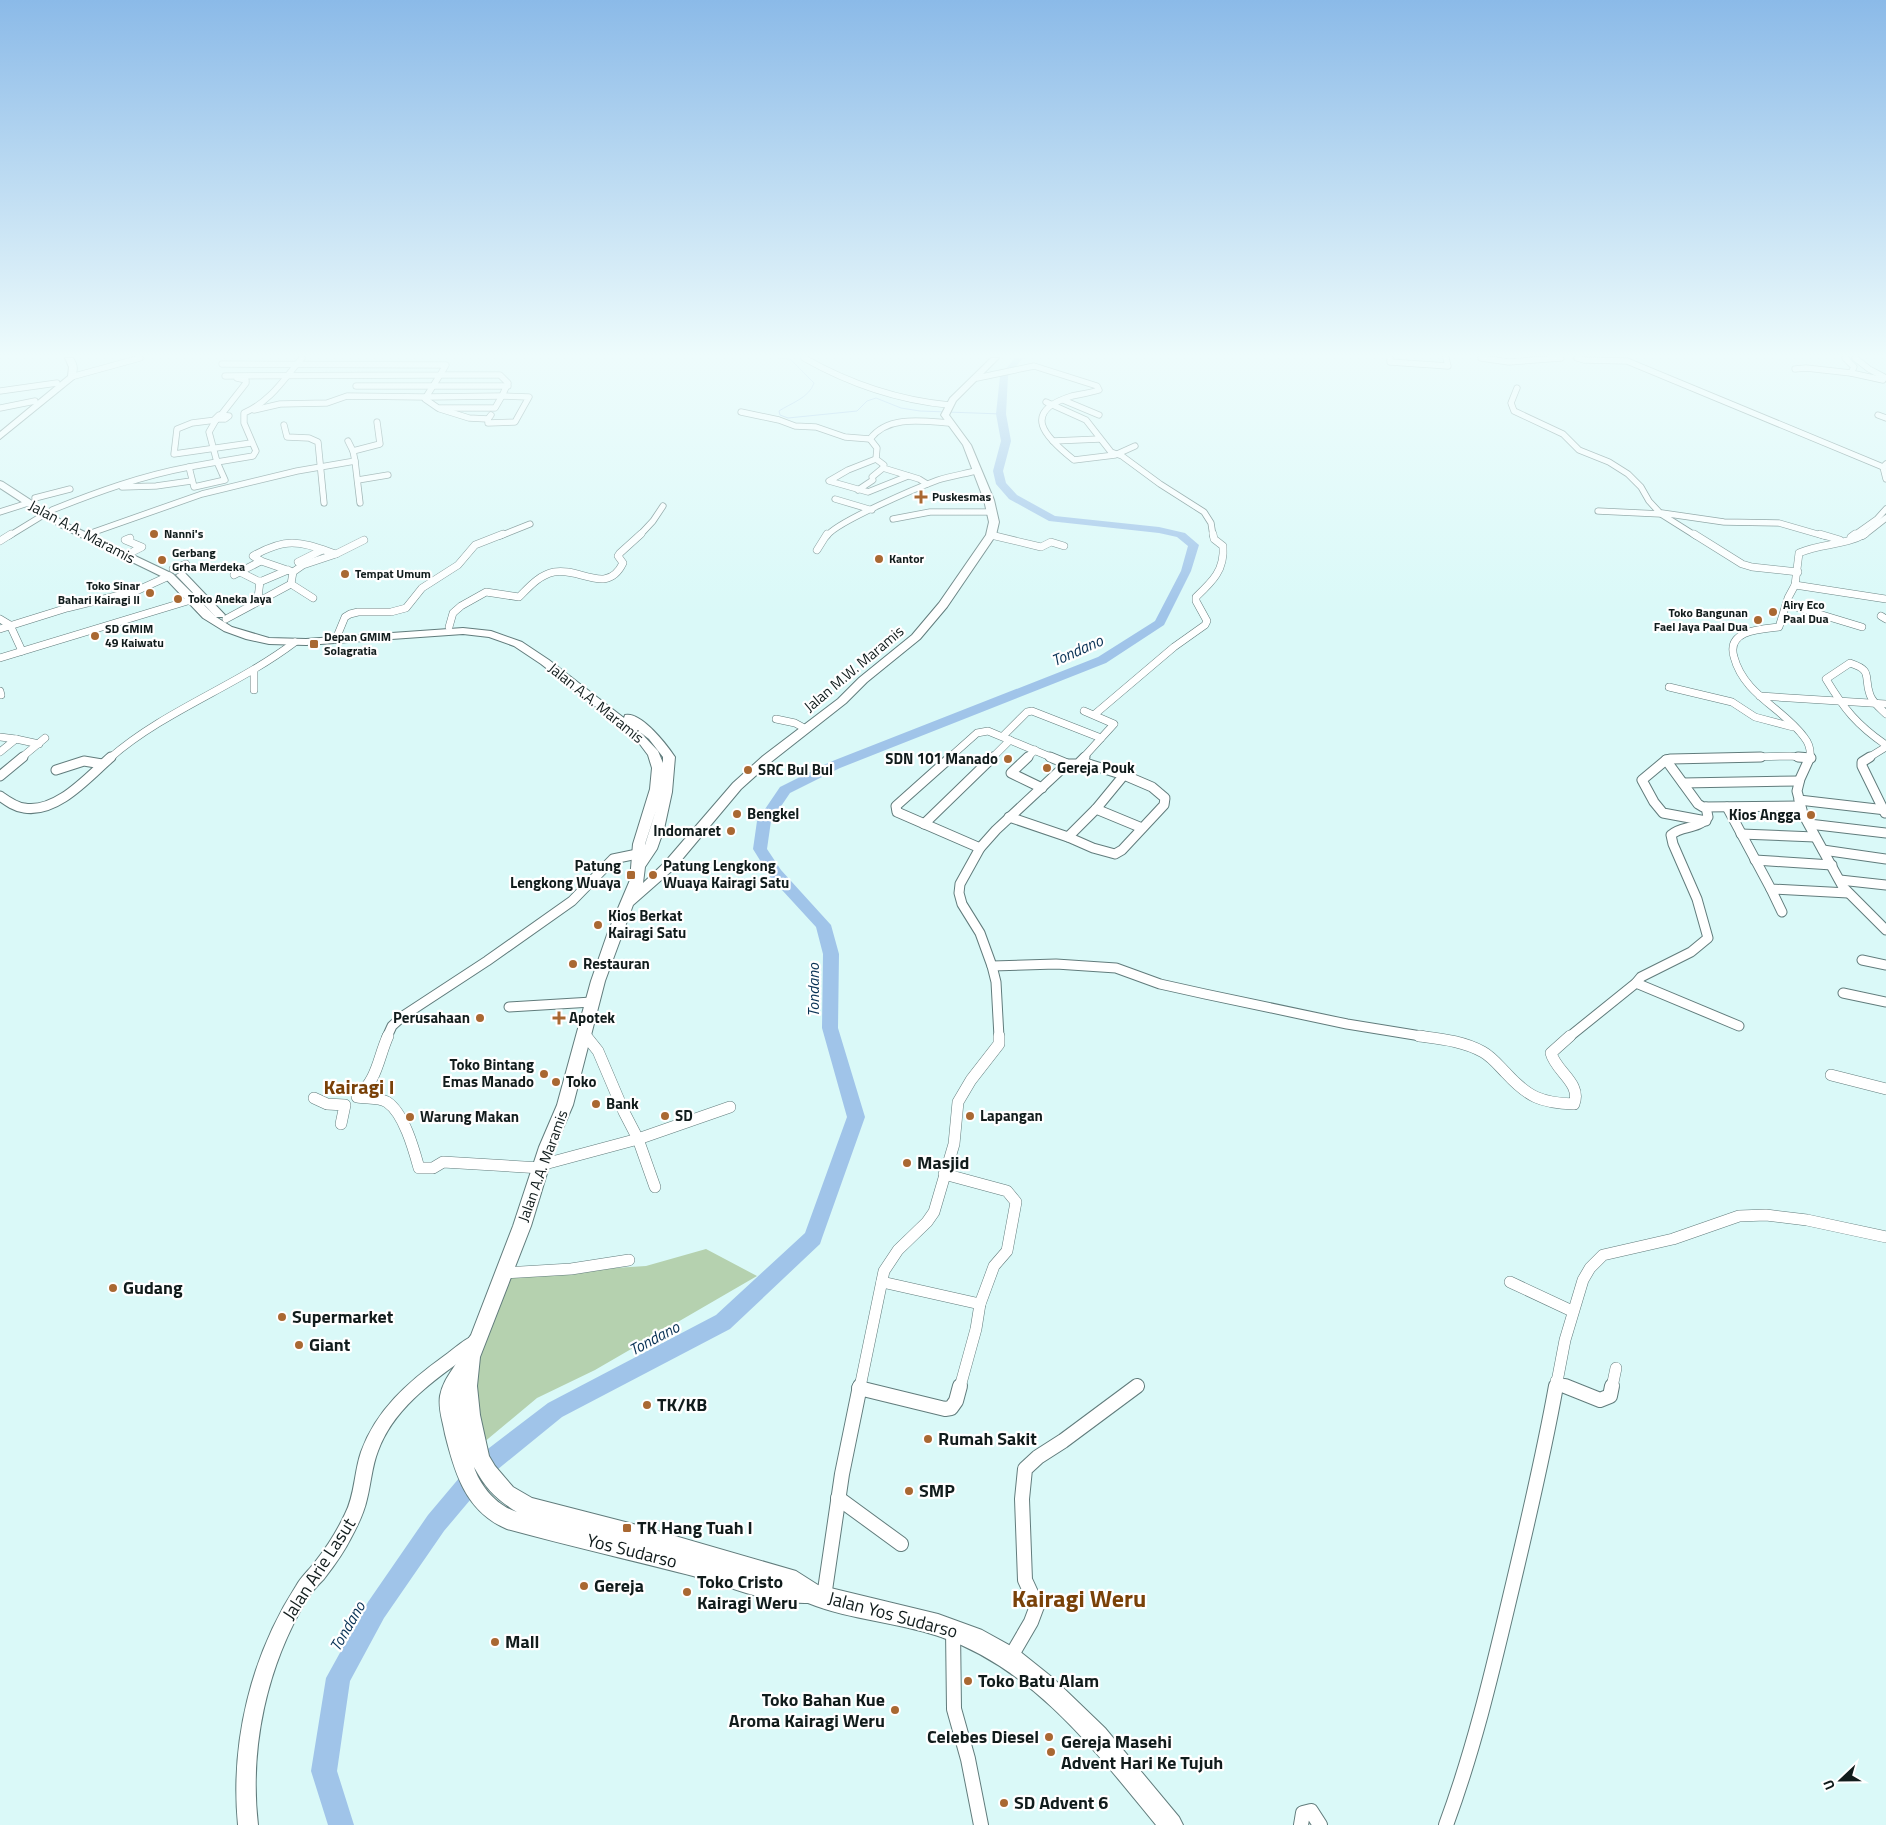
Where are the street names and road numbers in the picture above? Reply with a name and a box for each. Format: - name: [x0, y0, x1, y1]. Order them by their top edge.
- street label: Jalan A.A. Maramis: [25, 494, 140, 569]
- street label: Jalan M.W. Maramis: [799, 620, 909, 717]
- street label: Jalan A.A. Maramis: [543, 657, 649, 749]
- street label: Jalan A.A. Maramis: [512, 1107, 573, 1225]
- street label: Jalan Arie Lasut: [275, 1512, 362, 1625]
- street label: Yos Sudarso: [584, 1526, 680, 1575]
- street label: Jalan Yos Sudarso: [825, 1584, 961, 1645]

